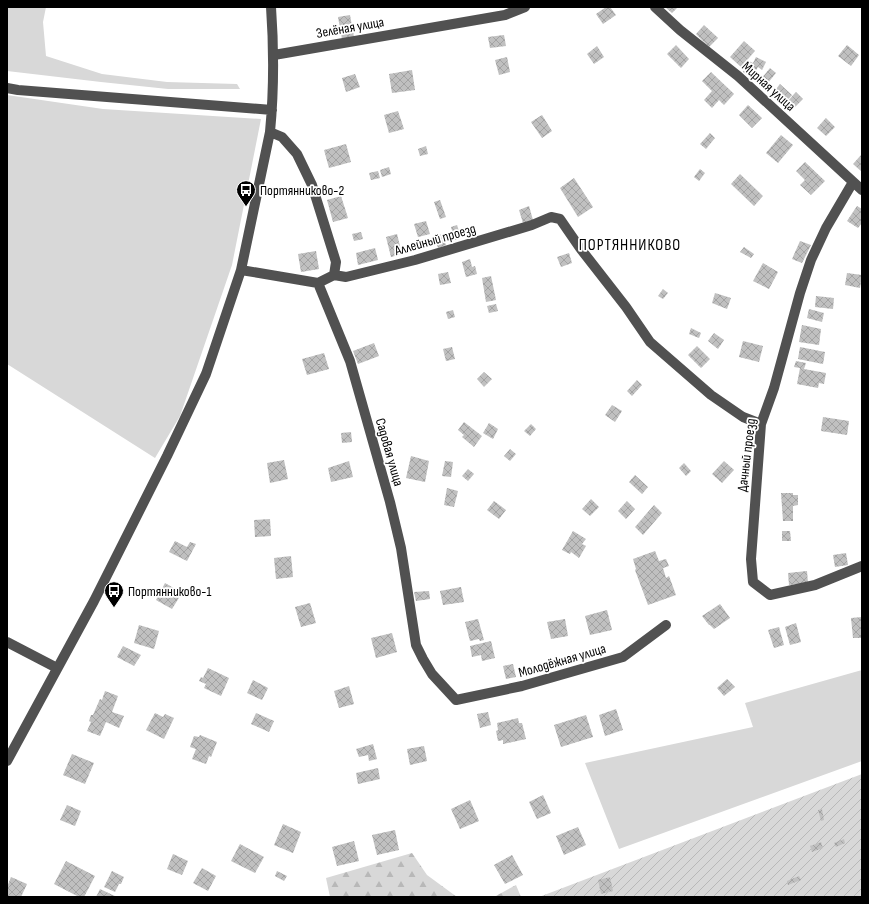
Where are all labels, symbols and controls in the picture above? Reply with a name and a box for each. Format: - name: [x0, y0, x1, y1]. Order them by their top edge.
- street label: Зелёная улица: [315, 13, 385, 42]
- street label: Мирная улица: [738, 58, 799, 115]
- bus stop icon: Портянниково-2: [235, 179, 257, 207]
- place label: Портянниково-2: [260, 182, 344, 199]
- street label: Аллейный проезд: [392, 220, 478, 259]
- district label: ПОРТЯННИКОВО: [579, 236, 681, 255]
- street label: Садовая улица: [372, 416, 407, 488]
- street label: Дачный проезд: [734, 417, 759, 493]
- bus stop icon: Портянниково-1: [103, 580, 125, 608]
- place label: Портянниково-1: [128, 583, 211, 600]
- street label: Молодёжная улица: [516, 640, 608, 681]

